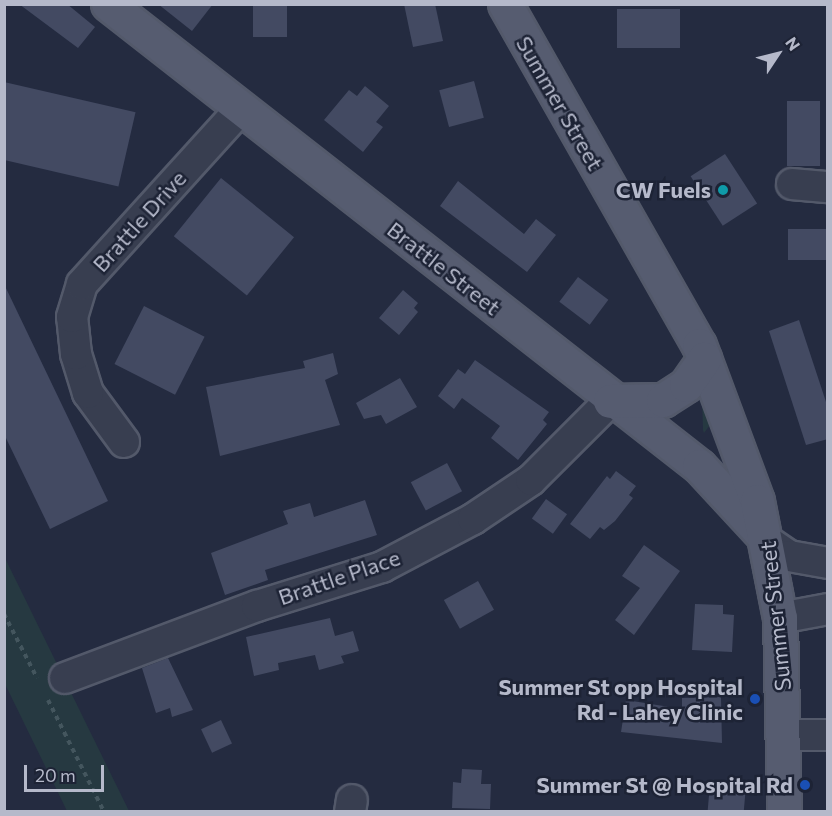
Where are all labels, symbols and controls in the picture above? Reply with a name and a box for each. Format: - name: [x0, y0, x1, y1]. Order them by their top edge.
- north arrow: [748, 24, 808, 84]
- street label: Summer Street: [511, 31, 609, 175]
- text: N: [782, 33, 804, 54]
- street label: Brattle Drive: [87, 165, 191, 277]
- place label: CW Fuels: [616, 177, 711, 203]
- marker: CW Fuels: [716, 183, 730, 197]
- street label: Brattle Street: [382, 216, 506, 320]
- street label: Summer Street: [754, 540, 796, 692]
- street label: Brattle Place: [275, 544, 403, 610]
- place label: Summer St opp Hospital Rd - Lahey Clinic: [498, 673, 743, 724]
- marker: Summer St opp Hospital Rd - Lahey Clinic: [748, 692, 762, 706]
- scale bar: [27, 753, 106, 791]
- text: 20 m: [35, 764, 76, 786]
- place label: Summer St @ Hospital Rd: [536, 772, 793, 798]
- marker: Summer St @ Hospital Rd: [798, 778, 812, 792]

